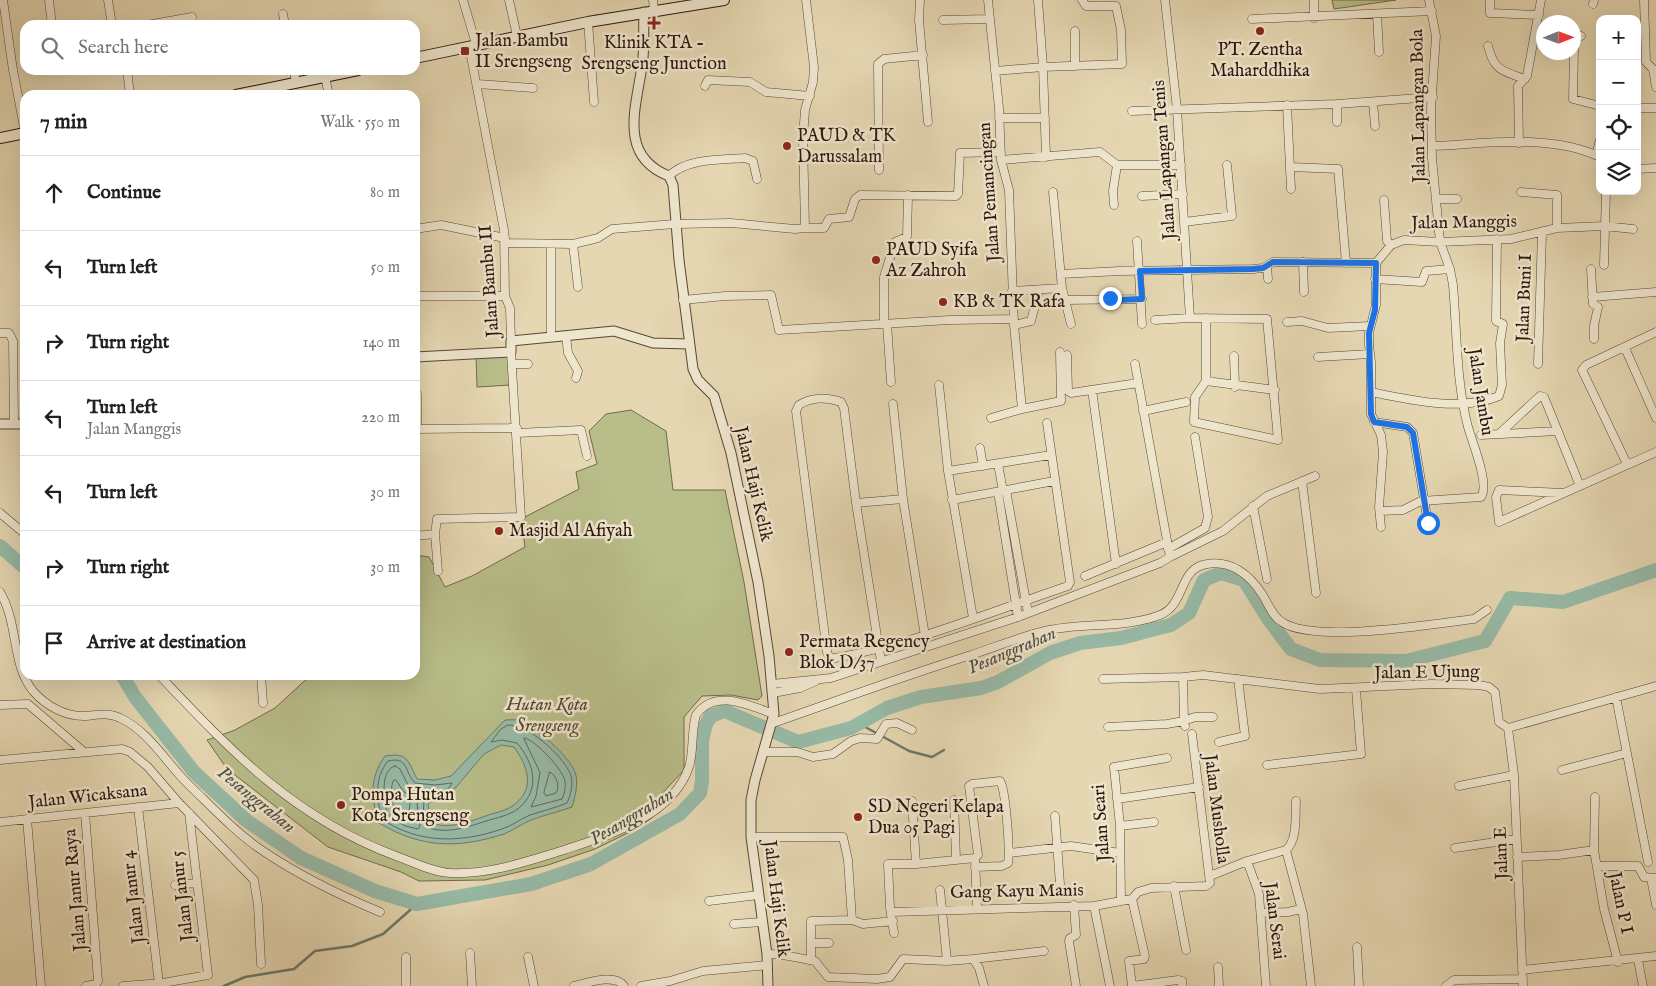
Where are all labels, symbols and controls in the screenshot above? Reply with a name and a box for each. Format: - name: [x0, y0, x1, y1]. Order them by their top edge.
- north arrow: [1536, 15, 1581, 60]
- map controls: [1596, 15, 1641, 195]
- button: +: [1596, 15, 1641, 60]
- marker: Klinik KTA - Srengseng Junction: [647, 16, 661, 30]
- search box: [20, 20, 420, 75]
- marker: PT. Zentha Maharddhika: [1254, 25, 1266, 37]
- street label: Jalan Lapangan Bola: [1406, 29, 1432, 185]
- place label: Jalan Bambu II Srengseng: [473, 30, 572, 74]
- place label: Klinik KTA - Srengseng Junction: [582, 32, 727, 76]
- icon: search: [38, 34, 66, 62]
- text: Search here: [78, 36, 169, 60]
- place label: PT. Zentha Maharddhika: [1210, 39, 1310, 83]
- marker: Jalan Bambu II Srengseng: [459, 45, 471, 57]
- button: −: [1596, 60, 1641, 105]
- street label: Jalan Lapangan Tenis: [1148, 79, 1182, 243]
- button: locate: [1596, 105, 1641, 150]
- text: 7 min: [40, 109, 87, 136]
- text: Walk · 550 m: [320, 113, 400, 133]
- street label: Jalan Pemancingan: [974, 121, 1006, 265]
- place label: PAUD & TK Darussalam: [797, 125, 897, 169]
- marker: PAUD & TK Darussalam: [781, 140, 793, 152]
- button: layers: [1596, 150, 1641, 195]
- icon: ahead: [40, 179, 68, 207]
- text: Continue: [87, 181, 161, 205]
- text: 80 m: [370, 183, 400, 203]
- street label: Jalan Manggis: [1409, 211, 1517, 235]
- street label: Jalan Bambu II: [475, 224, 506, 340]
- place label: PAUD Syifa Az Zahroh: [885, 239, 978, 283]
- street label: Jalan Buni I: [1512, 253, 1538, 344]
- icon: left: [40, 254, 68, 282]
- marker: PAUD Syifa Az Zahroh: [870, 254, 882, 266]
- text: Turn left: [87, 256, 158, 280]
- text: 50 m: [371, 258, 400, 278]
- route end: [1099, 287, 1122, 310]
- place label: KB & TK Rafa: [953, 291, 1065, 314]
- marker: KB & TK Rafa: [937, 296, 949, 308]
- icon: right: [40, 329, 68, 357]
- text: Turn right: [87, 331, 169, 355]
- text: 140 m: [362, 333, 400, 353]
- street label: Jalan Jambu: [1461, 345, 1498, 437]
- text: Turn left: [87, 396, 158, 420]
- icon: left: [40, 404, 68, 432]
- text: 220 m: [361, 408, 400, 428]
- text: Jalan Manggis: [87, 420, 181, 440]
- street label: Jalan Haji Kelik: [728, 422, 778, 544]
- icon: left: [40, 479, 68, 507]
- text: Turn left: [87, 481, 158, 505]
- text: 30 m: [370, 483, 400, 503]
- route start: [1417, 512, 1440, 535]
- place label: Masjid Al Afiyah: [509, 520, 633, 543]
- marker: Masjid Al Afiyah: [493, 525, 505, 537]
- icon: right: [40, 554, 68, 582]
- text: Turn right: [87, 556, 169, 580]
- text: 30 m: [370, 558, 400, 578]
- water label: Pesanggrahan: [964, 622, 1060, 680]
- icon: arrive: [40, 629, 68, 657]
- text: Arrive at destination: [87, 631, 246, 655]
- place label: Permata Regency Blok D/37: [799, 631, 930, 675]
- marker: Permata Regency Blok D/37: [783, 646, 795, 658]
- street label: Jalan E Ujung: [1372, 661, 1480, 685]
- park label: Hutan Kota Srengseng: [505, 694, 588, 738]
- street label: Jalan Musholla: [1198, 751, 1234, 865]
- water label: Pesanggrahan: [212, 761, 300, 839]
- street label: Jalan Wicaksana: [25, 779, 149, 815]
- water label: Pesanggrahan: [585, 782, 679, 852]
- street label: Jalan Seari: [1088, 783, 1116, 864]
- place label: Pompa Hutan Kota Srengseng: [351, 784, 469, 828]
- place label: SD Negeri Kelapa Dua 05 Pagi: [868, 796, 1004, 840]
- marker: Pompa Hutan Kota Srengseng: [335, 799, 347, 811]
- marker: SD Negeri Kelapa Dua 05 Pagi: [852, 811, 864, 823]
- street label: Jalan E: [1490, 826, 1514, 882]
- street label: Jalan Janur Raya: [59, 828, 93, 954]
- street label: Jalan Haji Kelik: [757, 837, 795, 959]
- street label: Jalan Janur 4: [117, 849, 151, 947]
- street label: Jalan Janur 5: [166, 849, 200, 945]
- street label: Jalan P I: [1602, 868, 1638, 936]
- street label: Gang Kayu Manis: [950, 879, 1084, 905]
- street label: Jalan Serai: [1258, 879, 1290, 961]

